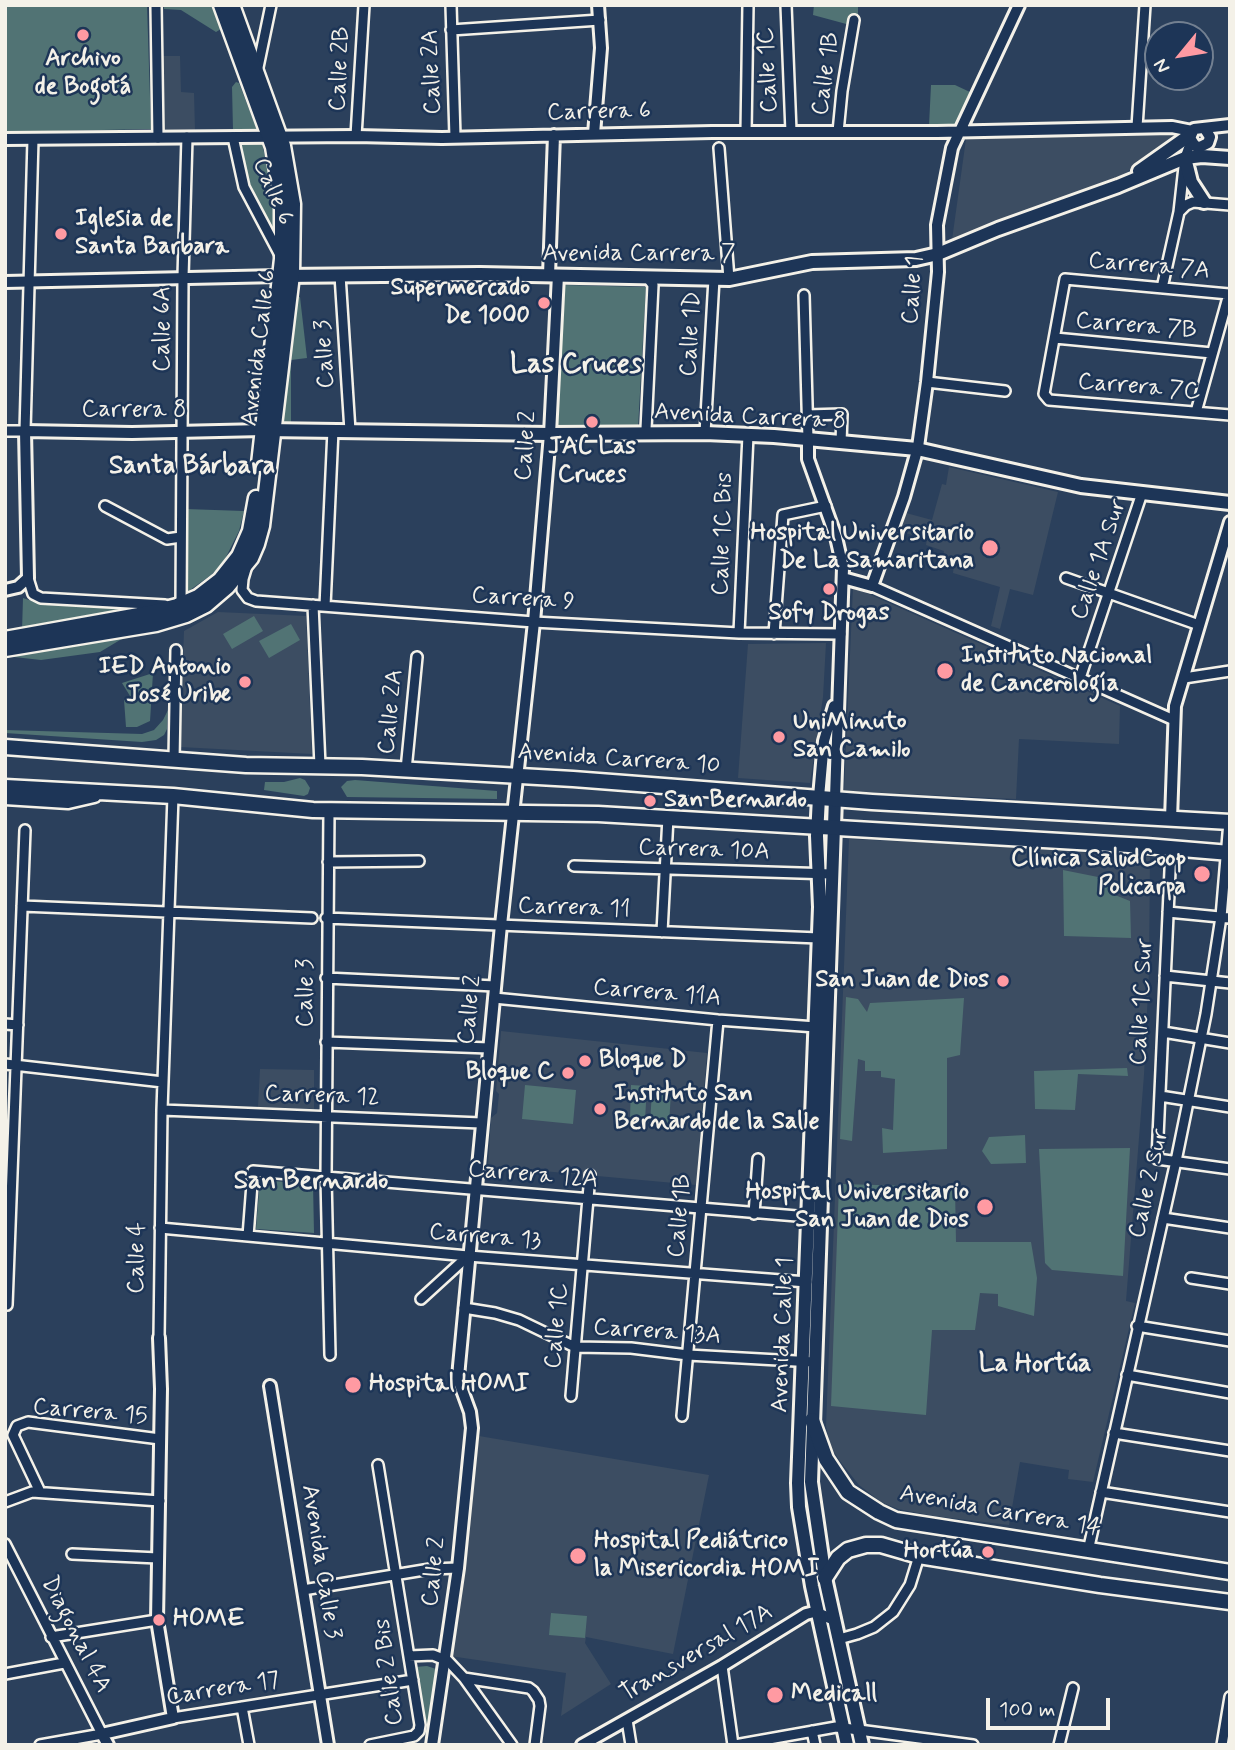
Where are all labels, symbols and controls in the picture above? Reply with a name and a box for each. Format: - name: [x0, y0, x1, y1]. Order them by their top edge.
- north arrow: [1144, 21, 1214, 91]
- street label: Calle 2B: [324, 26, 358, 112]
- street label: Calle 1C: [752, 26, 786, 114]
- marker: Archivo de Bogotá: [75, 27, 91, 43]
- street label: Calle 2A: [417, 29, 449, 115]
- street label: Calle 1B: [807, 30, 847, 118]
- place label: Archivo de Bogotá: [35, 46, 131, 102]
- text: N: [1148, 54, 1176, 77]
- street label: Carrera 6: [547, 98, 651, 128]
- street label: Calle 6: [245, 154, 299, 230]
- place label: Iglesia de Santa Barbara: [75, 206, 229, 262]
- marker: Iglesia de Santa Barbara: [53, 226, 69, 242]
- street label: Avenida Carrera 7: [542, 241, 736, 269]
- street label: Carrera 7A: [1087, 247, 1211, 287]
- street label: Calle 1: [897, 255, 931, 325]
- street label: Avenida Calle 6: [236, 268, 284, 428]
- place label: Supermercado De 1000: [390, 275, 530, 331]
- street label: Calle 6A: [150, 286, 178, 372]
- street label: Calle 1D: [675, 291, 709, 377]
- marker: Supermercado De 1000: [536, 295, 552, 311]
- street label: Carrera 7B: [1074, 307, 1198, 347]
- street label: Calle 3: [310, 319, 342, 389]
- district label: Las Cruces: [510, 349, 642, 383]
- street label: Carrera 7C: [1076, 368, 1202, 408]
- street label: Carrera 8: [81, 397, 187, 425]
- street label: Avenida Carrera 8: [653, 399, 847, 437]
- street label: Calle 2: [510, 410, 544, 482]
- marker: JAC Las Cruces: [584, 414, 600, 430]
- place label: JAC Las Cruces: [548, 434, 636, 490]
- district label: Santa Bárbara: [109, 452, 275, 484]
- street label: Calle 1C Bis: [707, 472, 741, 596]
- street label: Calle 1A Sur: [1066, 496, 1134, 624]
- place label: Hospital Universitario De La Samaritana: [751, 520, 974, 576]
- marker: Hospital Universitario De La Samaritana: [980, 538, 1000, 558]
- marker: Sofy Drogas: [821, 581, 837, 597]
- street label: Carrera 9: [470, 582, 576, 618]
- place label: Sofy Drogas: [769, 600, 889, 628]
- place label: Instituto Nacional de Cancerología: [961, 643, 1152, 699]
- place label: IED Antonio José Uribe: [98, 654, 231, 710]
- marker: Instituto Nacional de Cancerología: [935, 661, 955, 681]
- street label: Calle 2A: [373, 668, 411, 756]
- marker: IED Antonio José Uribe: [237, 674, 253, 690]
- place label: UniMinuto San Camilo: [793, 709, 911, 765]
- marker: UniMinuto San Camilo: [771, 729, 787, 745]
- street label: Avenida Carrera 10: [517, 739, 721, 781]
- place label: San Bernardo: [664, 787, 807, 815]
- marker: San Bernardo: [642, 793, 658, 809]
- street label: Carrera 10A: [638, 834, 770, 868]
- place label: Clínica SaludCoop Policarpa: [1011, 846, 1186, 902]
- marker: Clínica SaludCoop Policarpa: [1192, 864, 1212, 884]
- street label: Carrera 11: [517, 893, 631, 925]
- street label: Calle 1C Sur: [1125, 938, 1161, 1066]
- street label: Calle 3: [293, 959, 321, 1027]
- place label: San Juan de Dios: [815, 967, 989, 995]
- marker: San Juan de Dios: [995, 973, 1011, 989]
- street label: Calle 2: [453, 974, 489, 1046]
- street label: Carrera 11A: [592, 974, 722, 1014]
- place label: Bloque D: [599, 1047, 687, 1075]
- marker: Bloque D: [577, 1053, 593, 1069]
- place label: Bloque C: [466, 1059, 554, 1087]
- marker: Bloque C: [560, 1065, 576, 1081]
- street label: Carrera 12: [264, 1081, 380, 1113]
- place label: Instituto San Bernardo de la Salle: [614, 1081, 819, 1137]
- marker: Instituto San Bernardo de la Salle: [592, 1101, 608, 1117]
- street label: Calle 2 Sur: [1123, 1127, 1177, 1241]
- street label: Carrera 12A: [467, 1156, 599, 1196]
- district label: San Bernardo: [234, 1167, 388, 1199]
- street label: Calle 1B: [663, 1173, 699, 1259]
- place label: Hospital Universitario San Juan de Dios: [746, 1179, 969, 1235]
- marker: Hospital Universitario San Juan de Dios: [975, 1197, 995, 1217]
- street label: Carrera 13: [428, 1219, 542, 1257]
- street label: Calle 4: [123, 1222, 153, 1294]
- street label: Avenida Calle 1: [767, 1257, 801, 1413]
- street label: Calle 1C: [540, 1282, 576, 1370]
- street label: Carrera 13A: [592, 1314, 722, 1352]
- district label: La Hortúa: [979, 1350, 1091, 1382]
- place label: Hospital HOMI: [369, 1371, 529, 1399]
- marker: Hospital HOMI: [343, 1375, 363, 1395]
- street label: Carrera 15: [31, 1394, 149, 1432]
- street label: Avenida Carrera 14: [897, 1480, 1103, 1544]
- street label: Avenida Calle 3: [294, 1483, 346, 1641]
- place label: Hospital Pediátrico la Misericordia HOMI: [594, 1528, 819, 1584]
- street label: Calle 2: [417, 1536, 453, 1608]
- place label: Hortúa: [904, 1538, 974, 1566]
- marker: Hortúa: [980, 1544, 996, 1560]
- marker: Hospital Pediátrico la Misericordia HOMI: [568, 1546, 588, 1566]
- street label: Diagonal 4A: [33, 1572, 117, 1698]
- street label: Transversal 17A: [615, 1599, 779, 1709]
- place label: HOME: [173, 1606, 244, 1634]
- marker: HOME: [151, 1612, 167, 1628]
- street label: Calle 2 Bis: [369, 1617, 411, 1727]
- street label: Carrera 17: [164, 1667, 282, 1713]
- place label: Medicall: [791, 1681, 877, 1709]
- scale bar: [990, 1684, 1114, 1728]
- marker: Medicall: [765, 1685, 785, 1705]
- text: 100 m: [999, 1696, 1055, 1724]

